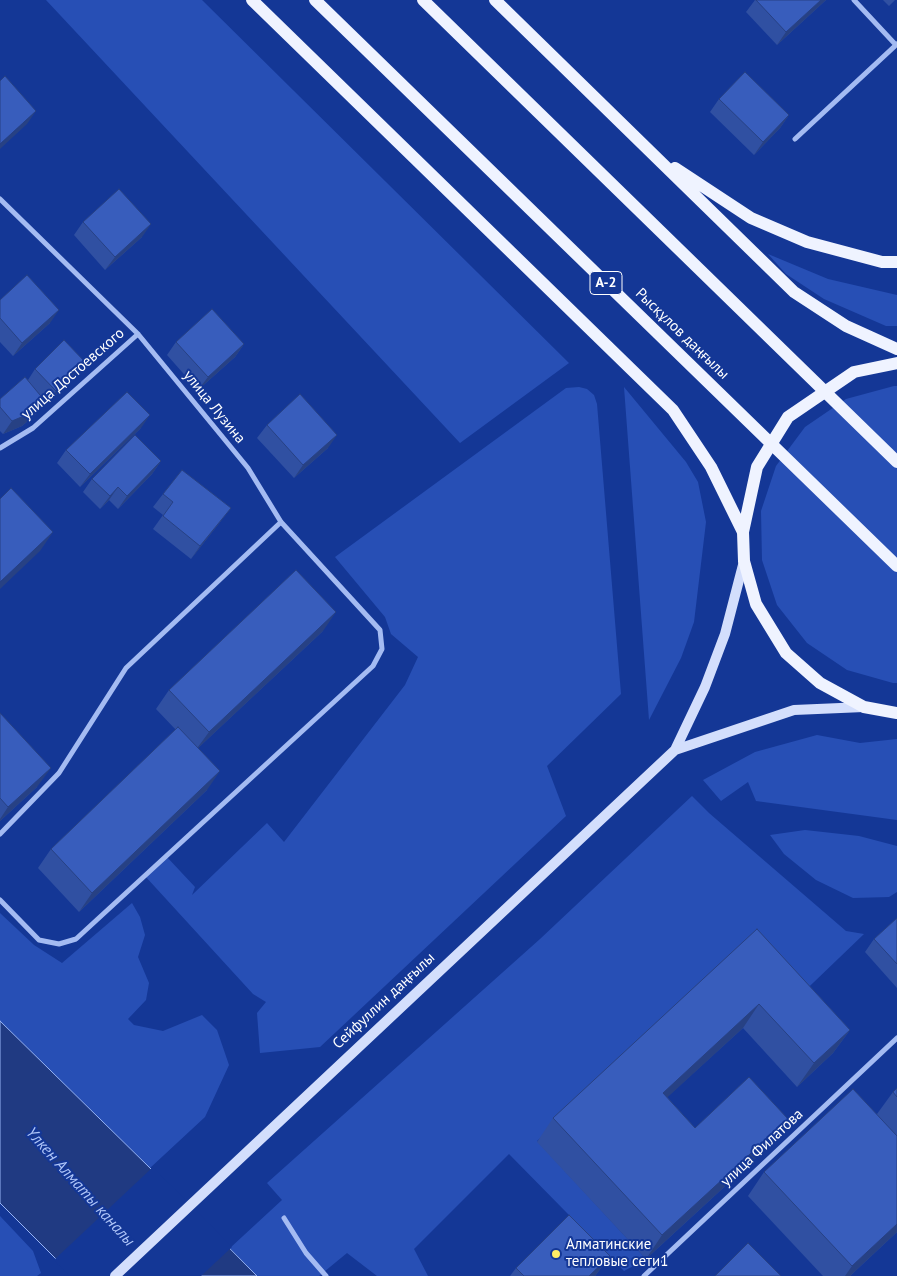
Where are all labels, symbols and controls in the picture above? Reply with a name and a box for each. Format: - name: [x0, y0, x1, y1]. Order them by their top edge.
- road number: A-2: [590, 272, 622, 294]
- street label: Рысқұлов даңғылы: [631, 285, 733, 383]
- street label: улица Достоевского: [18, 324, 128, 424]
- street label: улица Лузина: [179, 367, 249, 447]
- street label: Сейфуллин даңғылы: [329, 949, 439, 1053]
- street label: улица Филатова: [717, 1105, 807, 1191]
- water label: Үлкен Алматы каналы: [21, 1124, 139, 1250]
- place label: Алматинские тепловые сети1: [566, 1236, 668, 1271]
- marker: Алматинские тепловые сети1: [550, 1248, 562, 1260]

